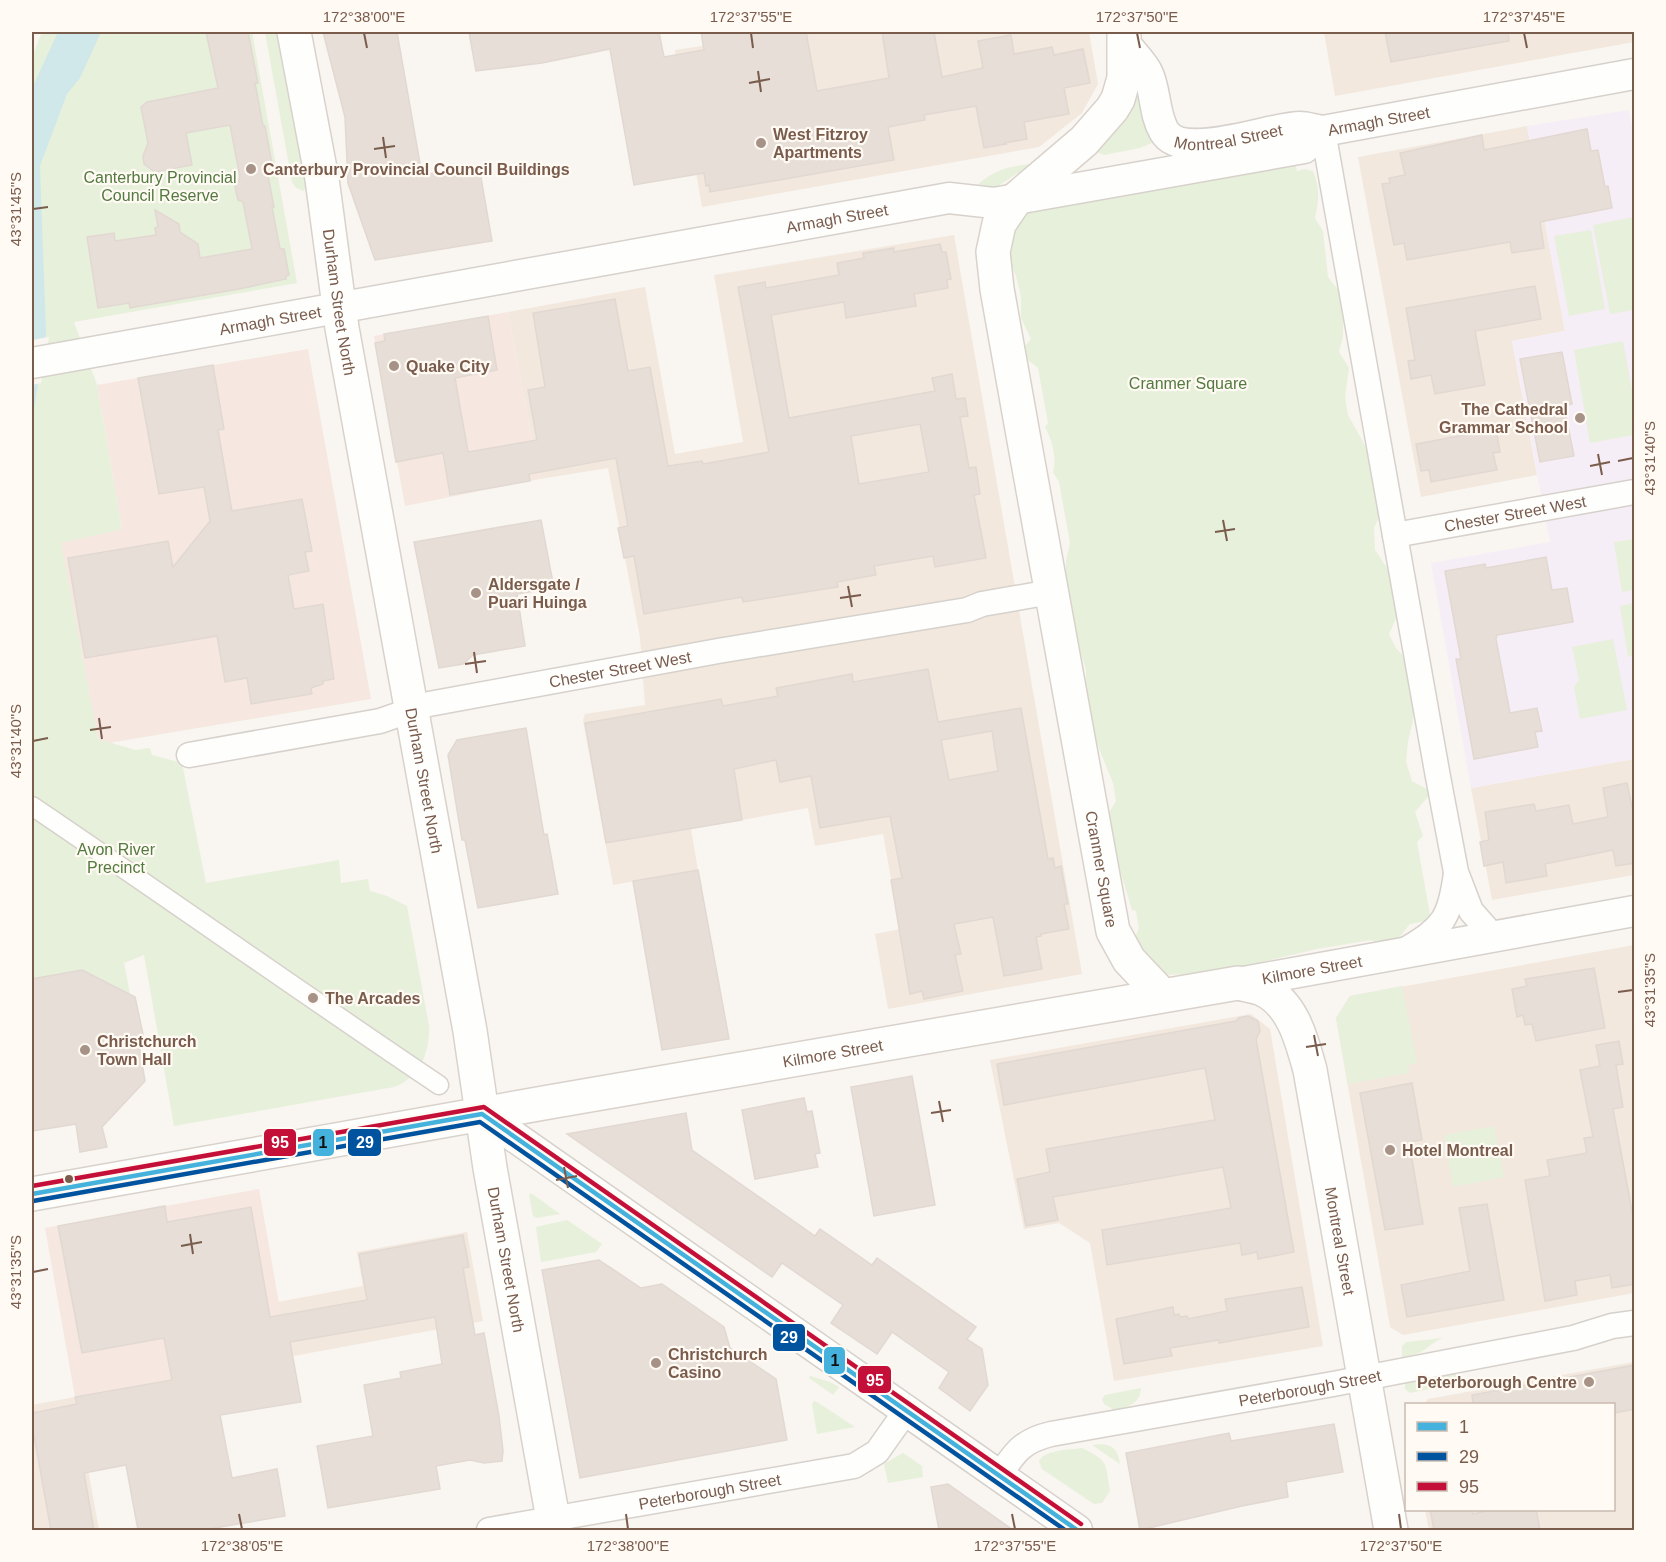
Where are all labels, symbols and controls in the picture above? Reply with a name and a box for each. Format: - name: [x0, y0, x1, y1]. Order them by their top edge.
- text: 172°38'00"E: [323, 8, 405, 25]
- text: 172°37'55"E: [710, 8, 792, 25]
- text: 172°37'50"E: [1096, 8, 1178, 25]
- text: 172°37'45"E: [1483, 8, 1565, 25]
- street label: Armagh Street: [1326, 103, 1432, 138]
- street label: Montreal Street: [1172, 121, 1284, 153]
- place label: West Fitzroy Apartments: [773, 126, 868, 161]
- marker: West Fitzroy Apartments: [754, 136, 768, 150]
- place label: Canterbury Provincial Council Buildings: [263, 161, 570, 178]
- marker: Canterbury Provincial Council Buildings: [244, 162, 258, 176]
- park label: Canterbury Provincial Council Reserve: [84, 169, 236, 204]
- text: 43°31'45"S: [7, 172, 24, 246]
- street label: Armagh Street: [785, 201, 890, 236]
- street label: Durham Street North: [320, 228, 359, 377]
- street label: Armagh Street: [218, 303, 323, 338]
- place label: Quake City: [406, 358, 490, 375]
- marker: Quake City: [387, 359, 401, 373]
- park label: Cranmer Square: [1129, 375, 1247, 392]
- place label: The Cathedral Grammar School: [1439, 401, 1568, 436]
- marker: The Cathedral Grammar School: [1573, 411, 1587, 425]
- text: 43°31'40"S: [1641, 421, 1658, 495]
- street label: Chester Street West: [1443, 492, 1588, 534]
- place label: Aldersgate / Puari Huinga: [488, 576, 587, 611]
- marker: Aldersgate / Puari Huinga: [469, 586, 483, 600]
- street label: Chester Street West: [548, 648, 693, 690]
- text: 43°31'40"S: [7, 704, 24, 778]
- street label: Durham Street North: [403, 706, 446, 855]
- street label: Cranmer Square: [1083, 809, 1121, 929]
- park label: Avon River Precinct: [77, 841, 156, 876]
- street label: Kilmore Street: [1260, 952, 1364, 987]
- text: 43°31'35"S: [1641, 953, 1658, 1027]
- place label: The Arcades: [325, 990, 421, 1007]
- marker: The Arcades: [306, 991, 320, 1005]
- place label: Christchurch Town Hall: [97, 1033, 197, 1068]
- street label: Kilmore Street: [781, 1036, 885, 1070]
- marker: Christchurch Town Hall: [78, 1043, 92, 1057]
- line badge: 95: [263, 1128, 297, 1157]
- line badge: 1: [312, 1128, 335, 1157]
- line badge: 29: [347, 1128, 382, 1157]
- text: 95: [271, 1134, 289, 1151]
- text: 1: [319, 1134, 328, 1151]
- text: 29: [356, 1134, 374, 1151]
- place label: Hotel Montreal: [1402, 1142, 1513, 1159]
- marker: Hotel Montreal: [1383, 1143, 1397, 1157]
- unlabelled marker: [63, 1173, 75, 1185]
- street label: Durham Street North: [485, 1185, 528, 1334]
- street label: Montreal Street: [1322, 1186, 1358, 1297]
- text: 43°31'35"S: [7, 1235, 24, 1309]
- line badge: 29: [772, 1323, 806, 1352]
- text: 29: [780, 1329, 798, 1346]
- place label: Christchurch Casino: [668, 1346, 768, 1381]
- line badge: 1: [823, 1346, 846, 1375]
- text: 1: [831, 1352, 840, 1369]
- marker: Christchurch Casino: [649, 1356, 663, 1370]
- line badge: 95: [857, 1365, 892, 1394]
- street label: Peterborough Street: [1237, 1366, 1383, 1409]
- text: 95: [866, 1372, 884, 1389]
- place label: Peterborough Centre: [1417, 1374, 1577, 1391]
- marker: Peterborough Centre: [1582, 1375, 1596, 1389]
- legend: [1405, 1403, 1615, 1511]
- text: 1: [1459, 1417, 1469, 1437]
- text: 29: [1459, 1447, 1479, 1467]
- street label: Peterborough Street: [637, 1470, 783, 1512]
- text: 95: [1459, 1477, 1479, 1497]
- text: 172°38'05"E: [201, 1537, 283, 1554]
- text: 172°38'00"E: [587, 1537, 669, 1554]
- text: 172°37'55"E: [974, 1537, 1056, 1554]
- text: 172°37'50"E: [1360, 1537, 1442, 1554]

